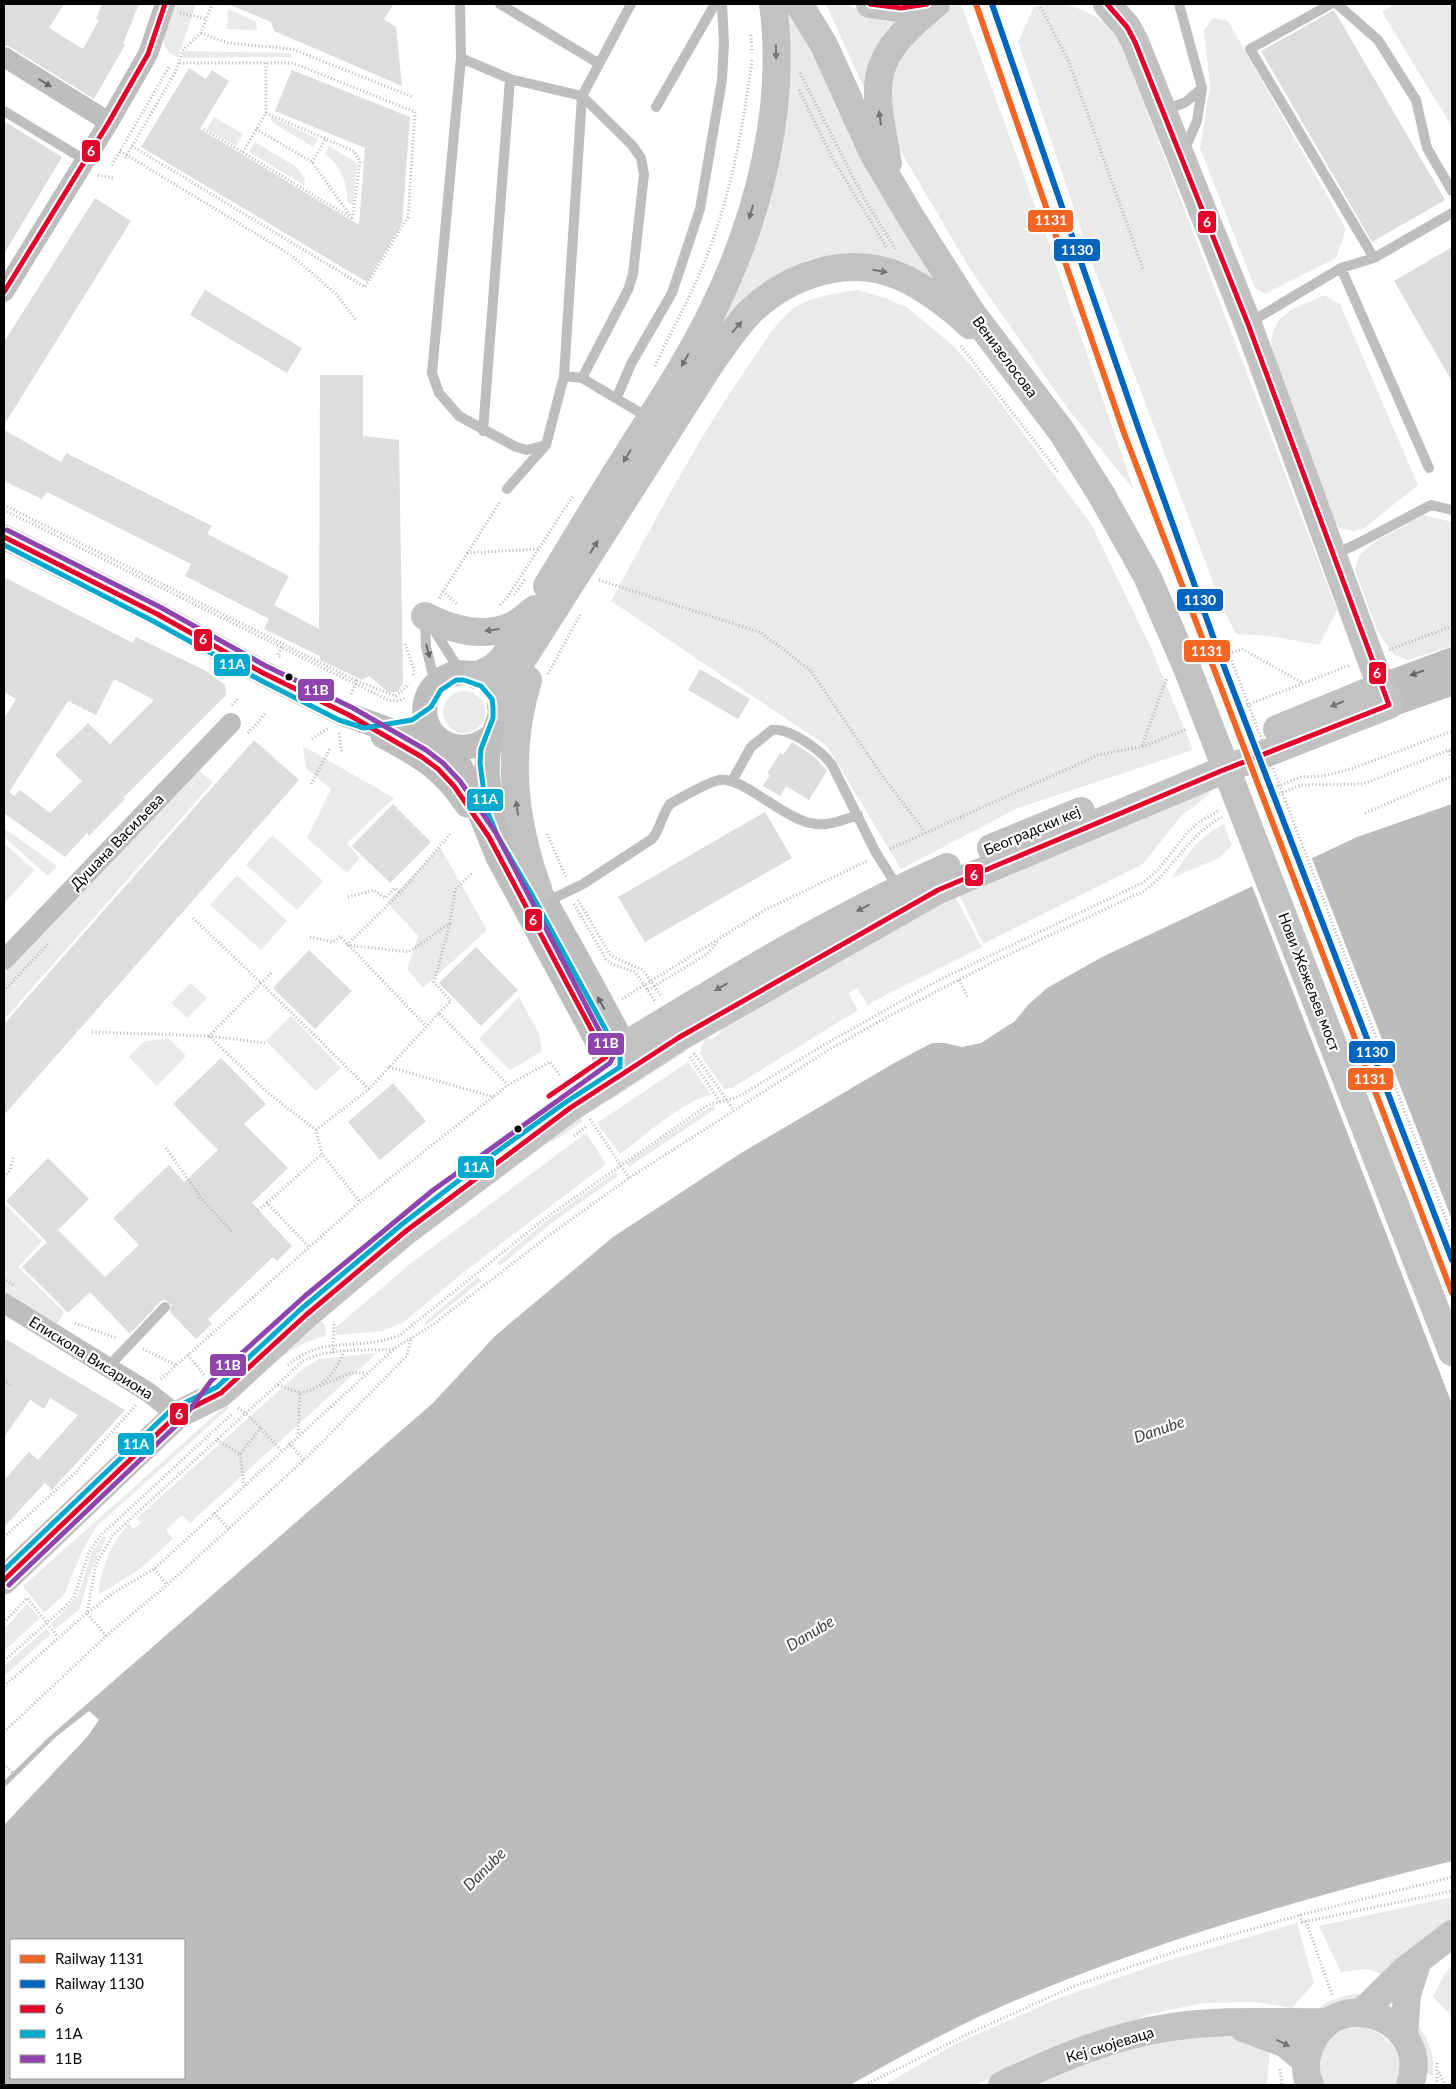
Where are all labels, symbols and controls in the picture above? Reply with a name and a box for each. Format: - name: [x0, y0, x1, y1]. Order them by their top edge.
- one-way arrow: [772, 45, 780, 61]
- one-way arrow: [39, 78, 52, 87]
- one-way arrow: [876, 110, 884, 126]
- line badge: 6: [81, 139, 101, 163]
- text: 6: [87, 142, 95, 159]
- one-way arrow: [746, 205, 754, 220]
- line badge: 1131: [1027, 209, 1074, 233]
- line badge: 6: [1197, 210, 1217, 234]
- text: 1131: [1035, 211, 1067, 228]
- text: 6: [1203, 213, 1211, 230]
- line badge: 1130: [1053, 238, 1101, 262]
- text: 1130: [1061, 241, 1093, 258]
- one-way arrow: [873, 268, 889, 276]
- street label: Венизелосова: [969, 312, 1042, 401]
- one-way arrow: [732, 320, 743, 333]
- one-way arrow: [681, 354, 690, 367]
- one-way arrow: [622, 449, 632, 462]
- one-way arrow: [590, 540, 599, 553]
- line badge: 1130: [1176, 588, 1224, 612]
- text: 1130: [1184, 591, 1216, 608]
- one-way arrow: [484, 626, 500, 634]
- line badge: 6: [193, 628, 213, 652]
- text: 6: [199, 630, 207, 647]
- line badge: 1131: [1183, 639, 1231, 663]
- text: 1131: [1191, 642, 1223, 659]
- one-way arrow: [425, 643, 433, 658]
- line badge: 11A: [213, 653, 251, 677]
- text: 11A: [219, 655, 245, 672]
- line badge: 6: [1368, 661, 1387, 685]
- text: 6: [1373, 664, 1381, 681]
- one-way arrow: [1409, 669, 1424, 677]
- unlabelled marker: [284, 672, 294, 682]
- line badge: 11B: [297, 678, 335, 702]
- text: 11B: [303, 681, 329, 698]
- one-way arrow: [1329, 700, 1344, 708]
- line badge: 11A: [466, 788, 504, 812]
- street label: Душана Васиљева: [66, 790, 167, 893]
- text: 11A: [472, 790, 498, 807]
- one-way arrow: [512, 800, 520, 816]
- street label: Београдски кеј: [981, 802, 1083, 859]
- line badge: 6: [964, 863, 984, 887]
- text: 6: [970, 866, 978, 883]
- one-way arrow: [856, 904, 870, 912]
- line badge: 6: [524, 908, 543, 932]
- street label: Нови Жежељев мост: [1275, 910, 1345, 1054]
- text: 6: [529, 911, 537, 928]
- one-way arrow: [714, 982, 728, 991]
- one-way arrow: [596, 996, 605, 1009]
- line badge: 11B: [587, 1032, 625, 1056]
- text: 11B: [593, 1034, 619, 1051]
- line badge: 1130: [1348, 1040, 1396, 1064]
- text: 1130: [1356, 1043, 1388, 1060]
- line badge: 1131: [1347, 1067, 1394, 1091]
- text: 1131: [1354, 1070, 1386, 1087]
- unlabelled marker: [513, 1124, 523, 1134]
- line badge: 11A: [457, 1155, 495, 1179]
- text: 11A: [463, 1158, 489, 1175]
- street label: Епископа Висариона: [26, 1312, 157, 1403]
- line badge: 11B: [209, 1353, 247, 1377]
- text: 11B: [215, 1356, 241, 1373]
- line badge: 6: [169, 1402, 189, 1426]
- text: 6: [175, 1405, 183, 1422]
- water label: Danube: [1131, 1411, 1187, 1446]
- line badge: 11A: [117, 1432, 155, 1456]
- text: 11A: [123, 1435, 149, 1452]
- water label: Danube: [782, 1611, 837, 1654]
- water label: Danube: [458, 1843, 509, 1894]
- legend: [10, 1939, 185, 2079]
- text: Railway 1131: [55, 1949, 144, 1967]
- text: Railway 1130: [55, 1974, 144, 1992]
- text: 6: [55, 1999, 64, 2017]
- street label: Кеј скојеваца: [1064, 2022, 1156, 2066]
- text: 11A: [55, 2024, 83, 2042]
- one-way arrow: [1276, 2039, 1290, 2047]
- text: 11B: [55, 2049, 82, 2067]

